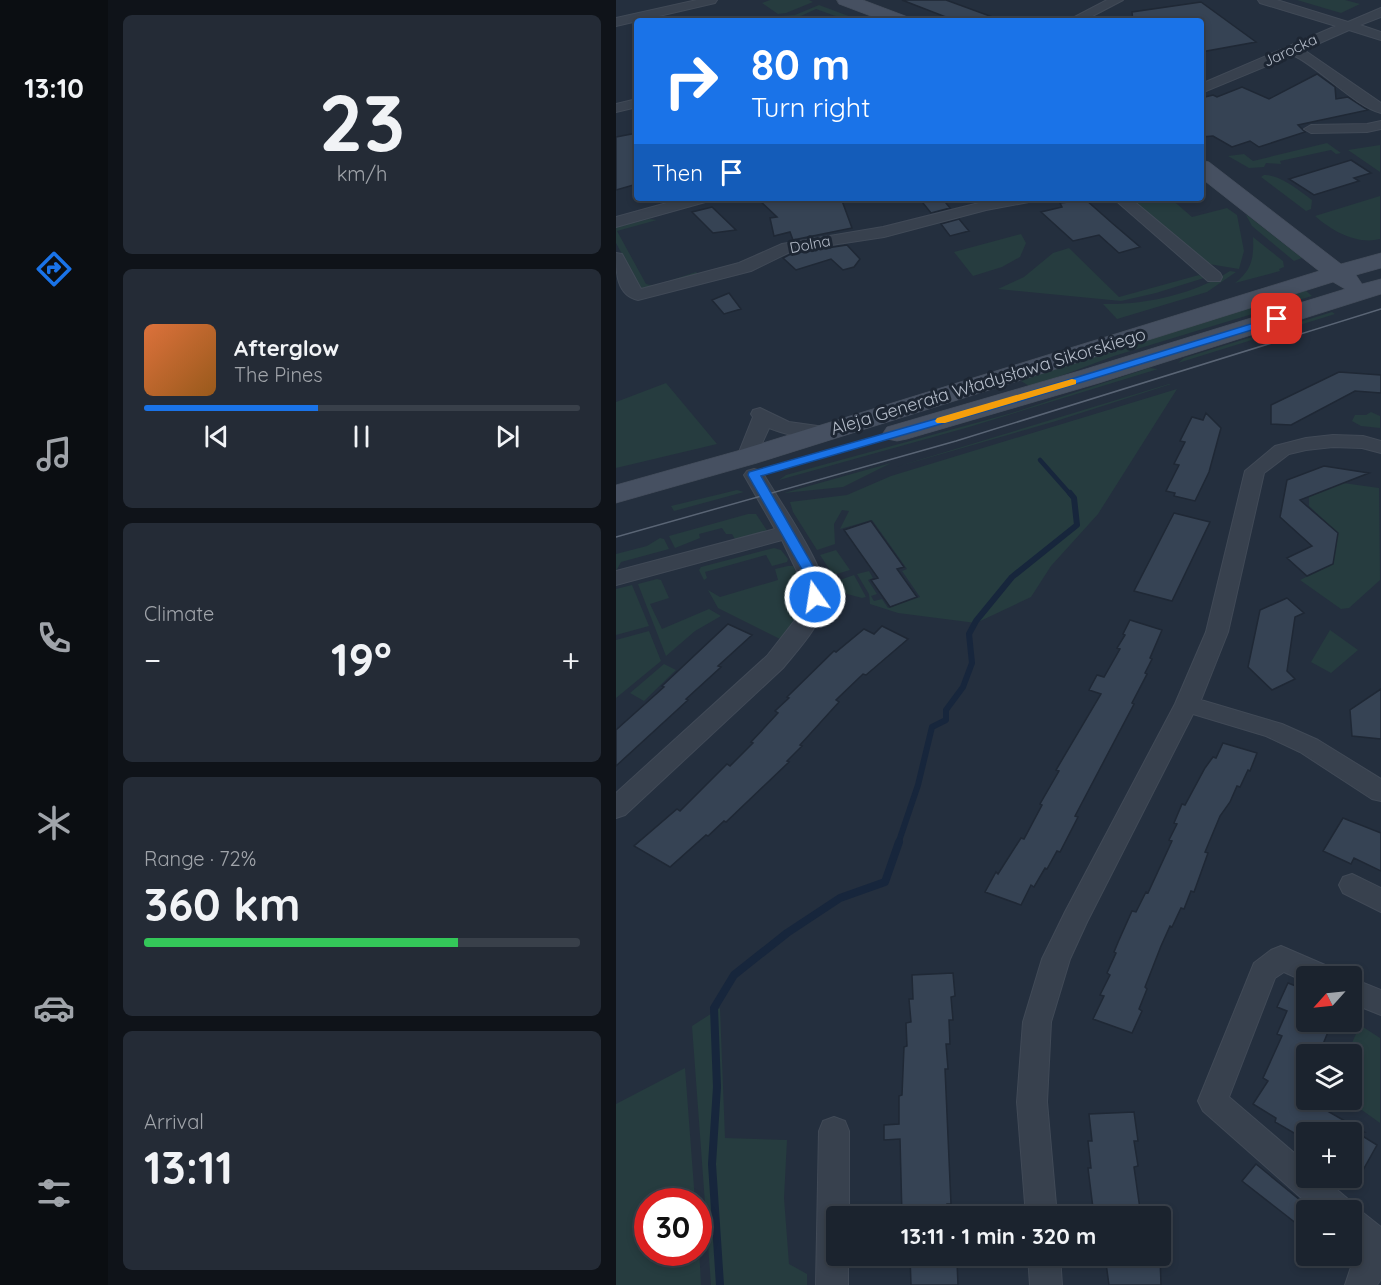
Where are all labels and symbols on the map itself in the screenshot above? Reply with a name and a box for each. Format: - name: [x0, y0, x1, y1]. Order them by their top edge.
- street label: Jarocka: [1260, 29, 1320, 71]
- street label: Dolna: [788, 231, 832, 257]
- pin: [1251, 293, 1302, 344]
- street label: Aleja Generała Władysława Sikorskiego: [828, 322, 1148, 440]
- position arrow: [783, 565, 847, 629]
- north arrow: [1296, 966, 1362, 1032]
- speed limit sign: 30: [634, 1188, 712, 1266]

